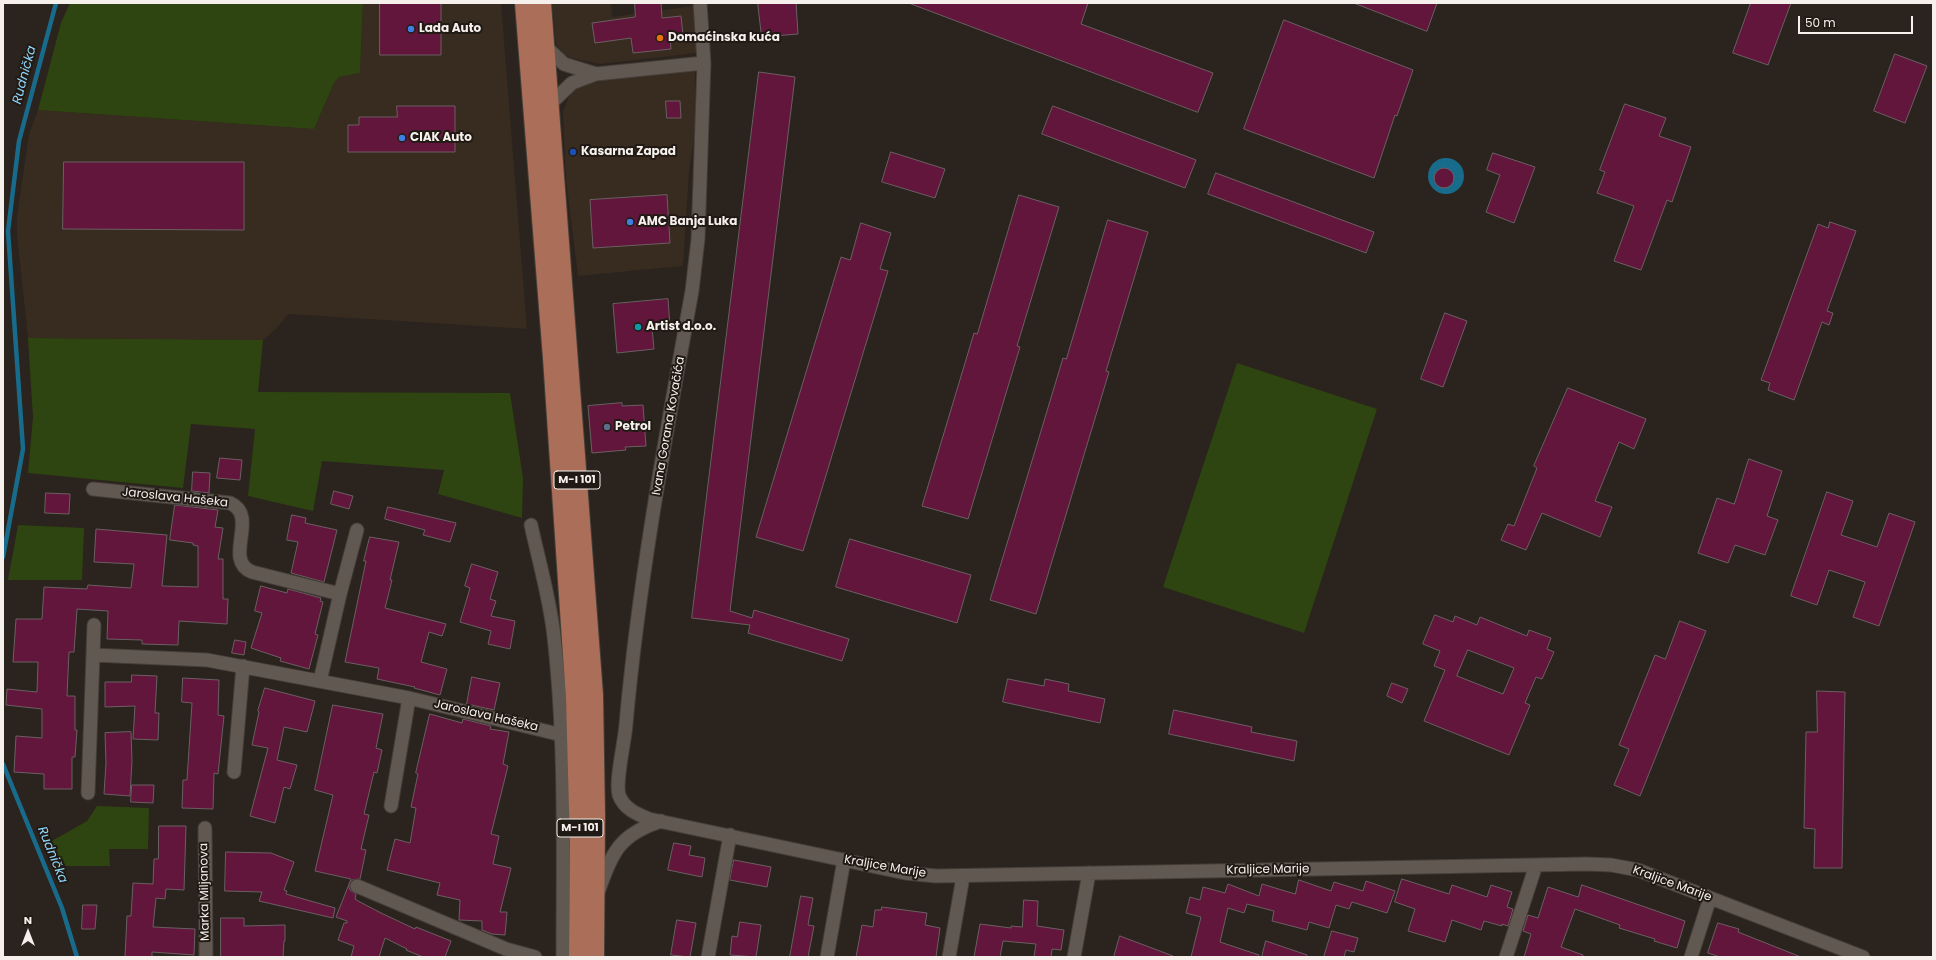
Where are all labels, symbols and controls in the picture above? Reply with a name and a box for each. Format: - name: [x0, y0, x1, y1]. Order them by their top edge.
- scale bar: [1800, 8, 1915, 34]
- text: 50 m: [1805, 14, 1836, 31]
- place label: Lada Auto: [419, 22, 481, 36]
- marker: Lada Auto: [406, 24, 416, 34]
- place label: Domaćinska kuća: [668, 31, 780, 45]
- marker: Domaćinska kuća: [655, 33, 665, 43]
- water label: Rudnička: [10, 44, 40, 106]
- place label: CIAK Auto: [410, 131, 472, 145]
- marker: CIAK Auto: [397, 133, 407, 143]
- place label: Kasarna Zapad: [581, 145, 676, 159]
- marker: Kasarna Zapad: [568, 147, 578, 157]
- place label: AMC Banja Luka: [638, 215, 737, 229]
- marker: AMC Banja Luka: [625, 217, 635, 227]
- place label: Artist d.o.o.: [646, 320, 716, 334]
- marker: Artist d.o.o.: [633, 322, 643, 332]
- street label: Ivana Gorana Kovačića: [650, 355, 688, 497]
- place label: Petrol: [615, 420, 651, 434]
- marker: Petrol: [602, 422, 612, 432]
- road number: M-I 101: [554, 471, 600, 489]
- street label: Jaroslava Hašeka: [121, 485, 229, 511]
- street label: Jaroslava Hašeka: [433, 697, 539, 735]
- road number: M-I 101: [557, 819, 603, 837]
- water label: Rudnička: [34, 824, 70, 886]
- street label: Marka Miljanova: [197, 843, 213, 941]
- street label: Kraljice Marije: [843, 853, 927, 881]
- street label: Kraljice Marije: [1226, 862, 1310, 878]
- street label: Kraljice Marije: [1631, 863, 1713, 905]
- north arrow: [8, 912, 48, 952]
- text: N: [24, 912, 32, 928]

